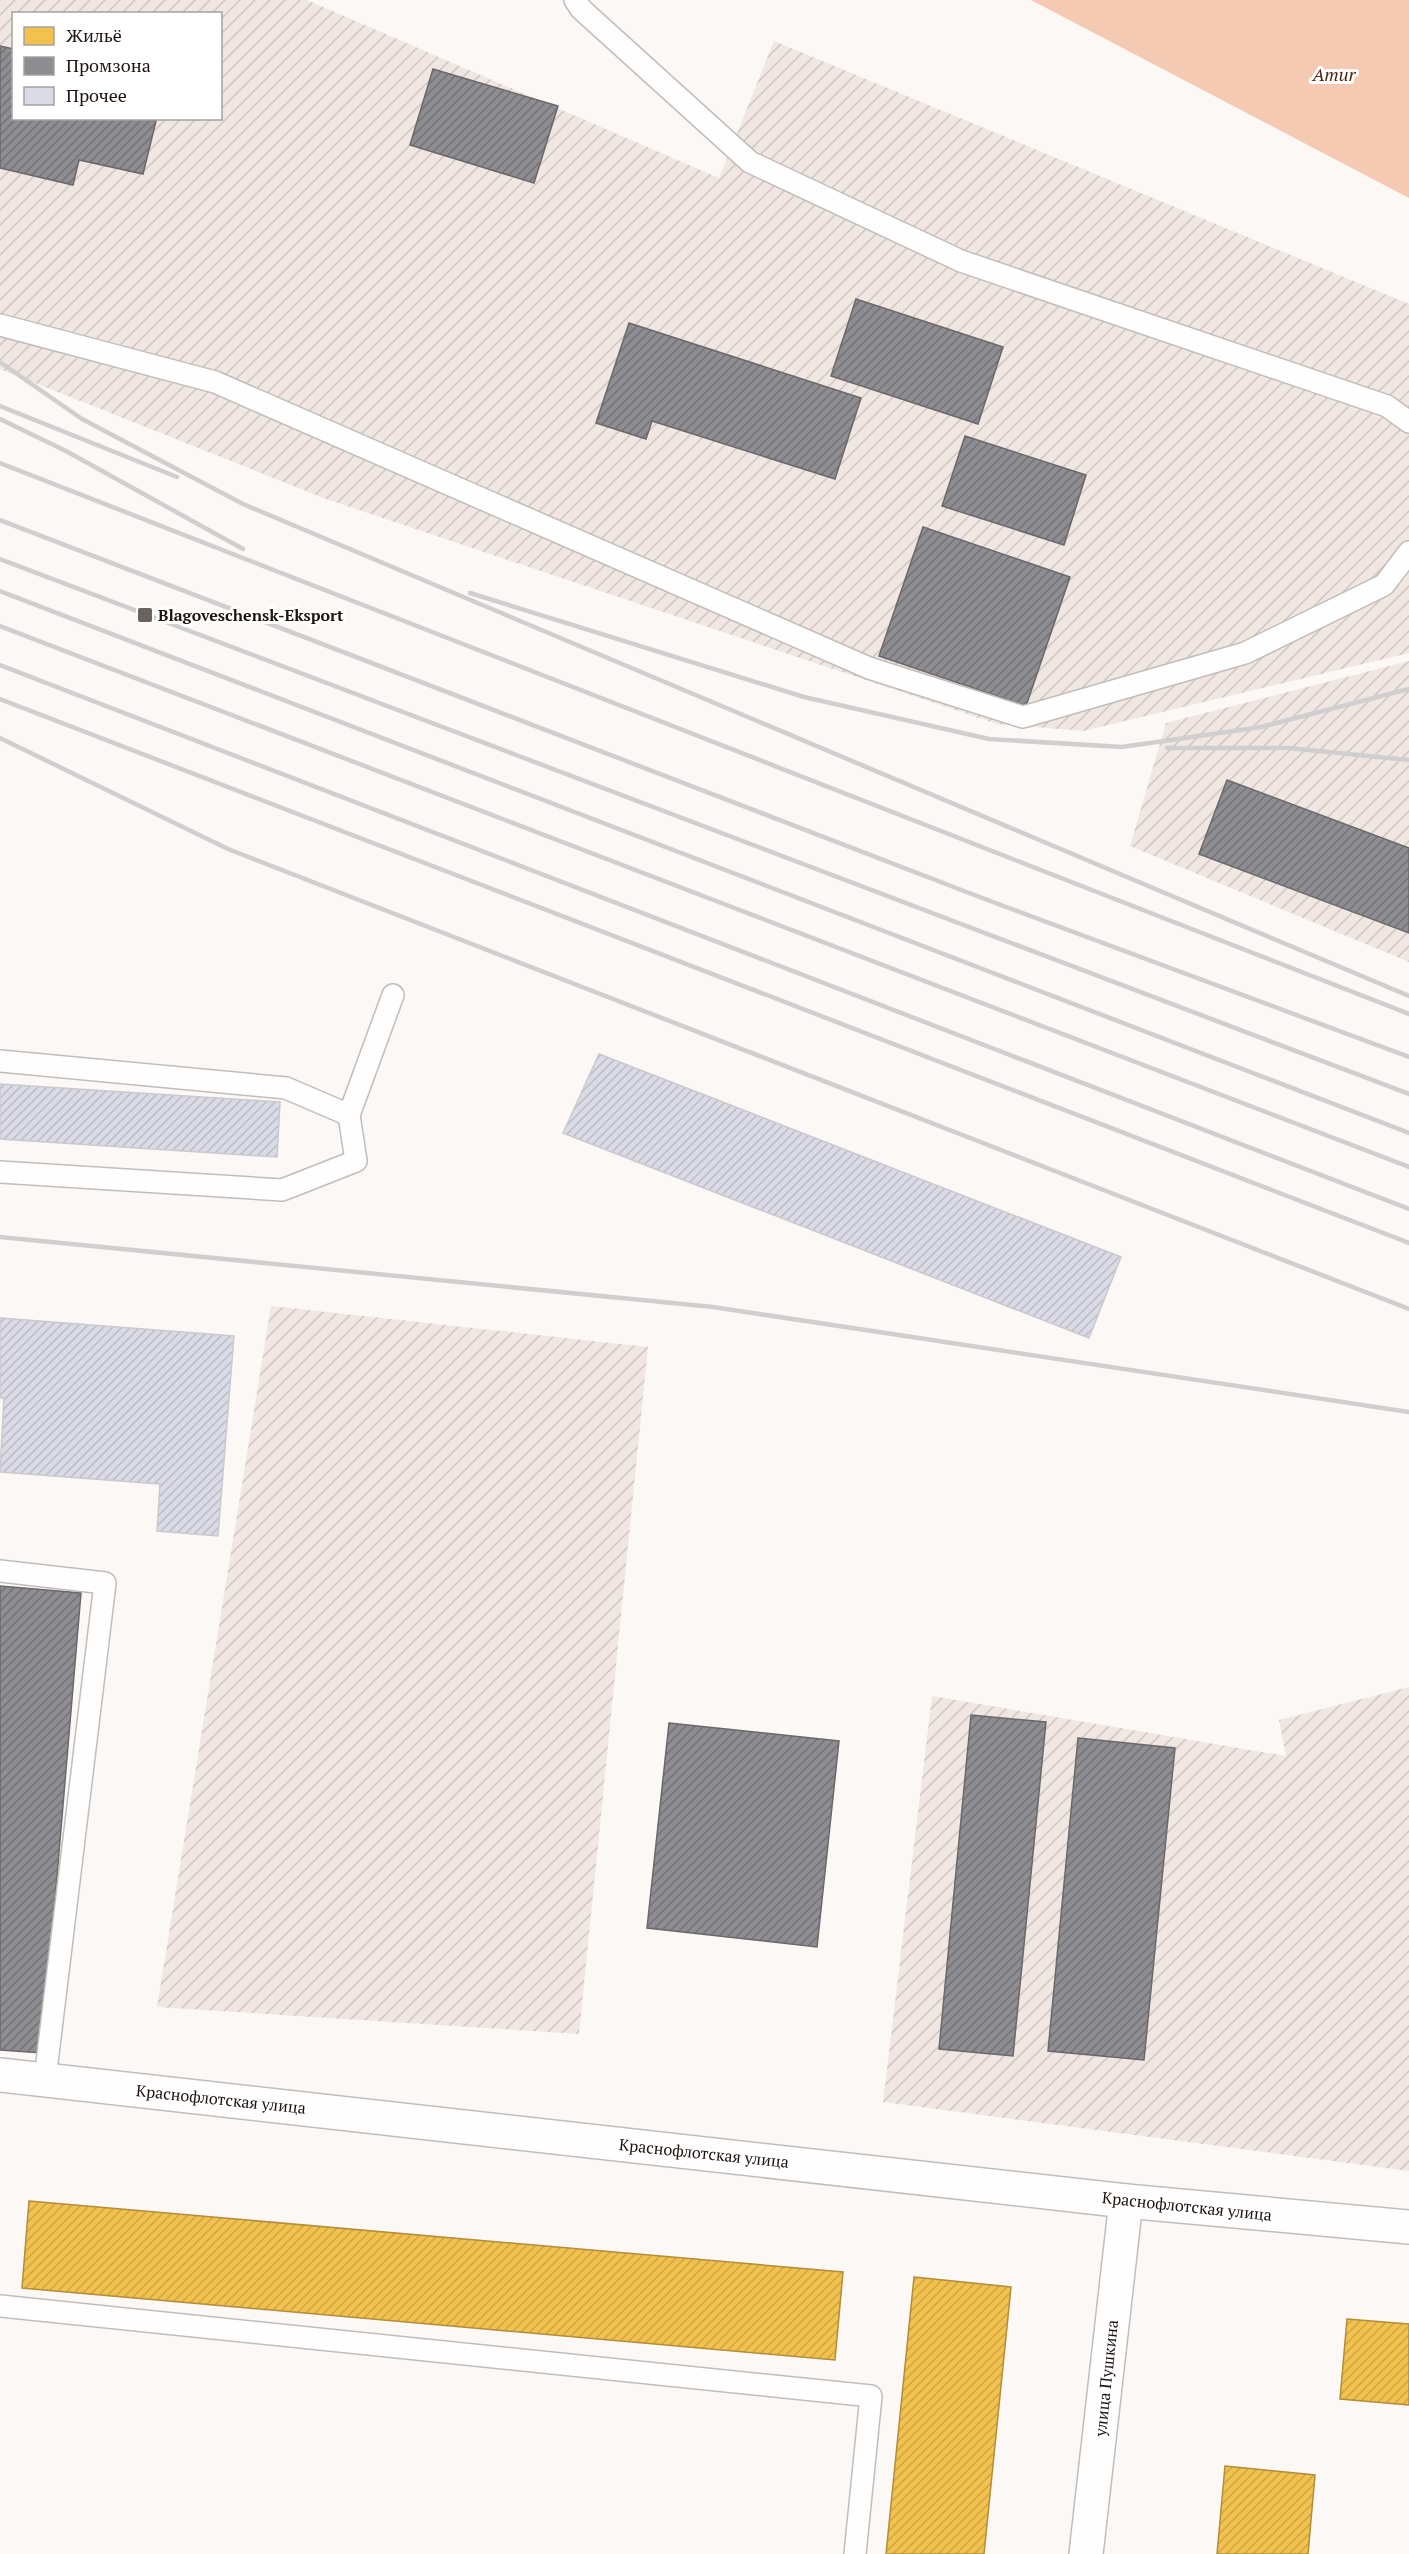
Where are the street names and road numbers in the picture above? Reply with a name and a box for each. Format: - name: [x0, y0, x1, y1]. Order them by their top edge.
- street label: Краснофлотская улица: [135, 2079, 307, 2119]
- street label: Краснофлотская улица: [618, 2133, 790, 2173]
- street label: Краснофлотская улица: [1101, 2186, 1273, 2226]
- street label: улица Пушкина: [1089, 2319, 1123, 2438]

